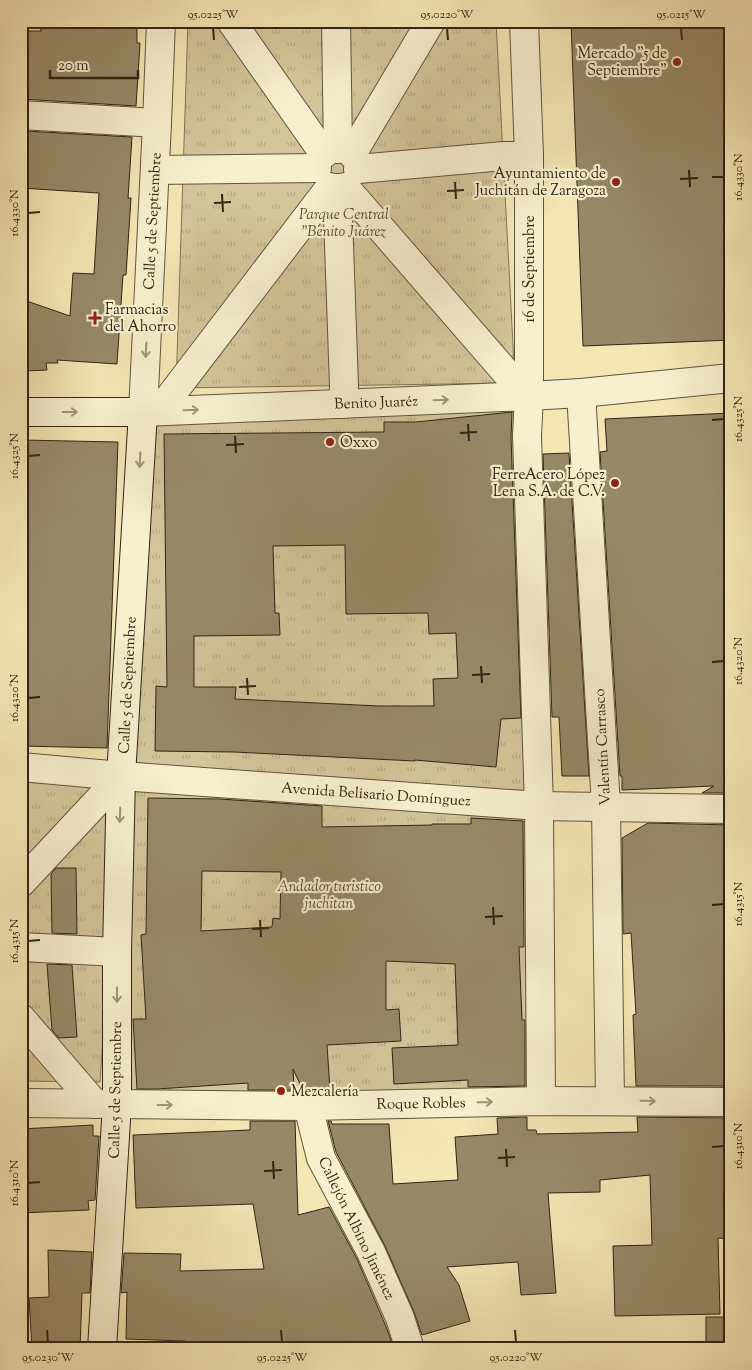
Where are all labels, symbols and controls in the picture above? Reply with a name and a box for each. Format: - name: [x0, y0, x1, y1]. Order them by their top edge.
- text: 95.0225°W: [188, 6, 239, 24]
- text: 95.0220°W: [421, 6, 474, 24]
- text: 95.0215°W: [656, 6, 706, 24]
- place label: Mercado "5 de Septiembre": [578, 44, 667, 82]
- scale bar: [50, 48, 138, 80]
- text: 20 m: [58, 56, 89, 77]
- marker: Mercado "5 de Septiembre": [671, 56, 683, 68]
- street label: Calle 5 de Septiembre: [139, 152, 168, 290]
- text: 16.4330°N: [730, 153, 748, 201]
- place label: Ayuntamiento de Juchitán de Zaragoza: [474, 164, 606, 202]
- marker: Ayuntamiento de Juchitán de Zaragoza: [610, 176, 622, 188]
- text: 16.4330°N: [6, 189, 24, 237]
- park label: Parque Central "Benito Juárez: [299, 205, 389, 243]
- street label: 16 de Septiembre: [520, 215, 541, 323]
- place label: Farmacias del Ahorro: [105, 300, 176, 338]
- marker: Farmacias del Ahorro: [89, 312, 101, 324]
- one-way arrow: [141, 341, 150, 357]
- street label: Benito Juaréz: [334, 392, 419, 415]
- one-way arrow: [433, 395, 449, 404]
- text: 16.4325°N: [730, 396, 748, 442]
- one-way arrow: [183, 405, 199, 414]
- one-way arrow: [62, 407, 78, 417]
- text: 16.4325°N: [6, 433, 24, 479]
- place label: Oxxo: [340, 433, 377, 454]
- marker: Oxxo: [324, 436, 336, 448]
- one-way arrow: [135, 452, 144, 468]
- place label: FerreAcero López Lena S.A. de C.V.: [492, 465, 605, 503]
- marker: FerreAcero López Lena S.A. de C.V.: [609, 477, 621, 489]
- street label: Calle 5 de Septiembre: [114, 616, 143, 754]
- text: 16.4320°N: [730, 637, 748, 685]
- text: 16.4320°N: [6, 674, 24, 722]
- street label: Valentín Carrasco: [590, 688, 617, 806]
- street label: Avenida Belisario Domínguez: [280, 778, 472, 813]
- one-way arrow: [116, 807, 125, 823]
- park label: Andador turistico juchitan: [277, 877, 381, 915]
- text: 16.4315°N: [730, 881, 748, 926]
- text: 16.4315°N: [6, 918, 24, 963]
- one-way arrow: [112, 986, 122, 1003]
- street label: Calle 5 de Septiembre: [105, 1021, 128, 1159]
- place label: Mezcalería: [291, 1082, 359, 1103]
- marker: Mezcalería: [275, 1085, 287, 1097]
- street label: Roque Robles: [376, 1093, 466, 1116]
- one-way arrow: [640, 1096, 656, 1106]
- one-way arrow: [477, 1097, 493, 1107]
- one-way arrow: [157, 1100, 173, 1109]
- text: 16.4310°N: [730, 1122, 748, 1169]
- street label: Callejón Albino Jiménez: [312, 1154, 400, 1304]
- text: 16.4310°N: [6, 1159, 24, 1206]
- text: 95.0230°W: [22, 1349, 75, 1367]
- text: 95.0225°W: [257, 1349, 308, 1367]
- text: 95.0220°W: [490, 1349, 543, 1367]

